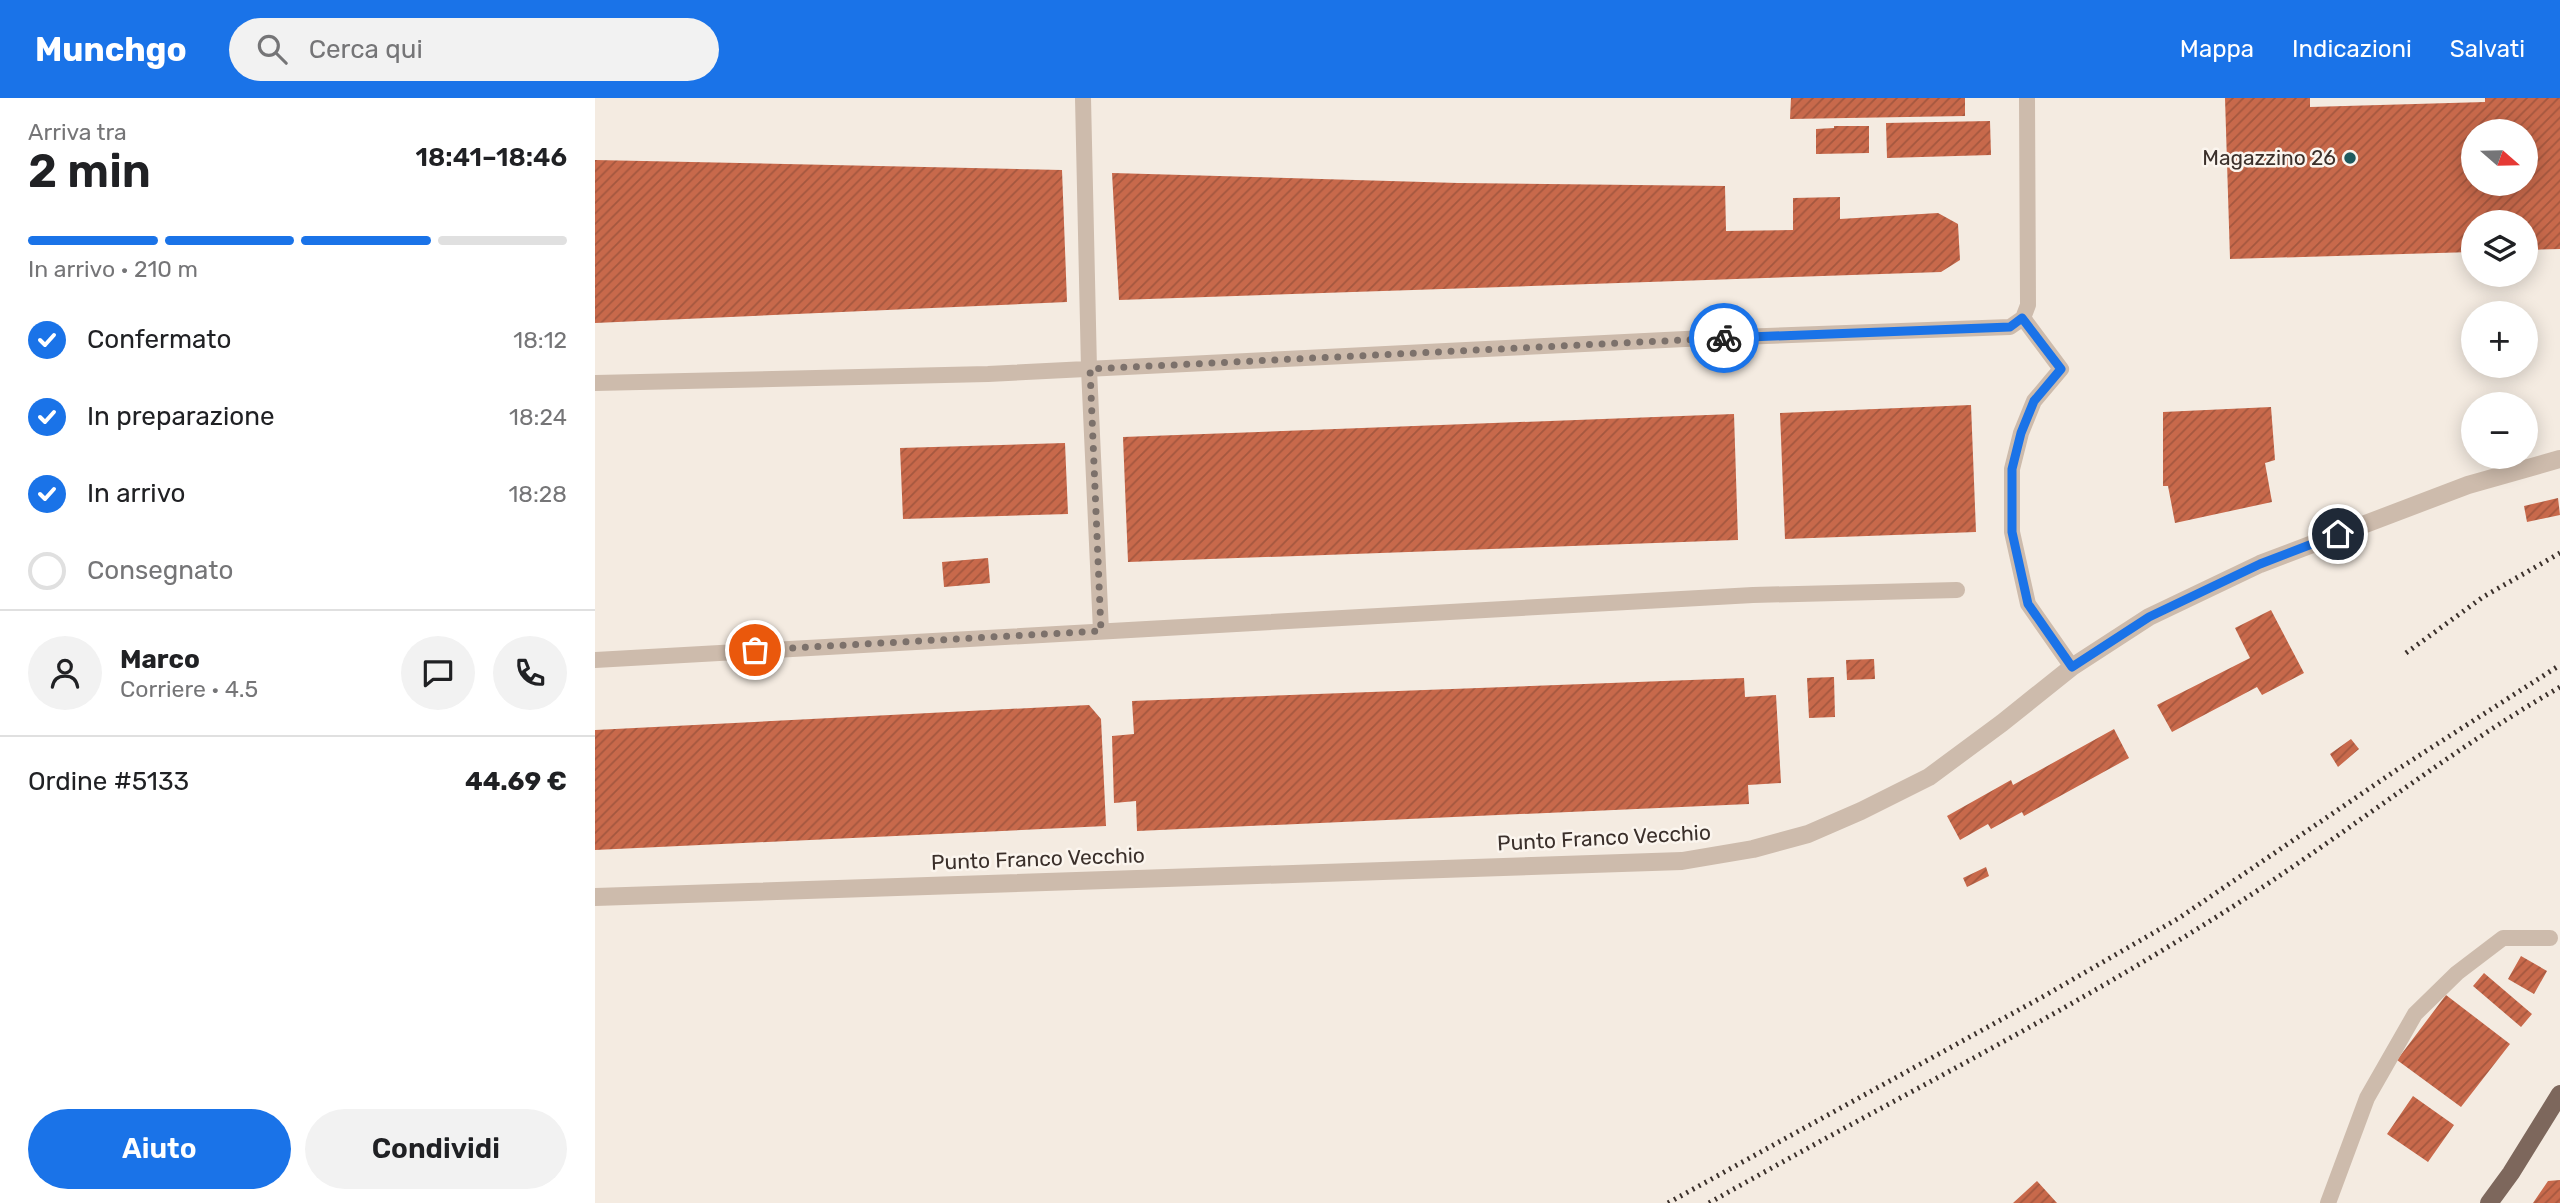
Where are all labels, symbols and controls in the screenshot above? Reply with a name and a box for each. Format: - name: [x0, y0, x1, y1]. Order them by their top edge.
- search box: [229, 18, 719, 81]
- text: Munchgo: [35, 30, 187, 69]
- icon: search: [253, 30, 291, 68]
- text: Cerca qui: [309, 34, 423, 65]
- text: Mappa: [2180, 35, 2254, 63]
- text: Indicazioni: [2292, 35, 2412, 63]
- text: Salvati: [2450, 35, 2525, 63]
- text: Arriva tra: [28, 118, 127, 146]
- north arrow: [2461, 119, 2537, 196]
- map controls: [2461, 119, 2538, 469]
- text: 18:41–18:46: [416, 142, 567, 173]
- text: 2 min: [28, 144, 151, 199]
- place label: Magazzino 26: [2202, 145, 2336, 170]
- marker: Magazzino 26: [2342, 150, 2358, 166]
- button: layers: [2461, 210, 2538, 287]
- text: In arrivo · 210 m: [28, 255, 198, 283]
- button: +: [2461, 301, 2538, 378]
- courier: [1689, 303, 1759, 373]
- icon: bike: [1705, 319, 1743, 357]
- icon: check: [28, 321, 66, 359]
- text: Confermato: [87, 324, 231, 355]
- text: 18:12: [513, 326, 567, 354]
- button: −: [2461, 392, 2538, 469]
- icon: check: [28, 398, 66, 436]
- text: In preparazione: [87, 401, 275, 432]
- text: 18:24: [509, 403, 567, 431]
- icon: check: [28, 475, 66, 513]
- text: In arrivo: [87, 478, 185, 509]
- text: 18:28: [509, 480, 567, 508]
- pin: [2308, 504, 2368, 564]
- icon: home: [2319, 515, 2357, 553]
- text: Consegnato: [87, 555, 233, 586]
- pin: [725, 620, 785, 680]
- icon: bag: [736, 631, 774, 669]
- button: person: [28, 636, 102, 710]
- button: chat: [401, 636, 475, 710]
- button: phone: [493, 636, 567, 710]
- text: Marco: [120, 644, 200, 675]
- text: Corriere · 4.5: [120, 675, 258, 703]
- text: Ordine #5133: [28, 766, 189, 797]
- text: 44.69 €: [465, 766, 567, 797]
- street label: Punto Franco Vecchio: [1496, 819, 1711, 856]
- street label: Punto Franco Vecchio: [931, 842, 1145, 875]
- button: Aiuto: [28, 1109, 291, 1189]
- button: Condividi: [305, 1109, 567, 1189]

